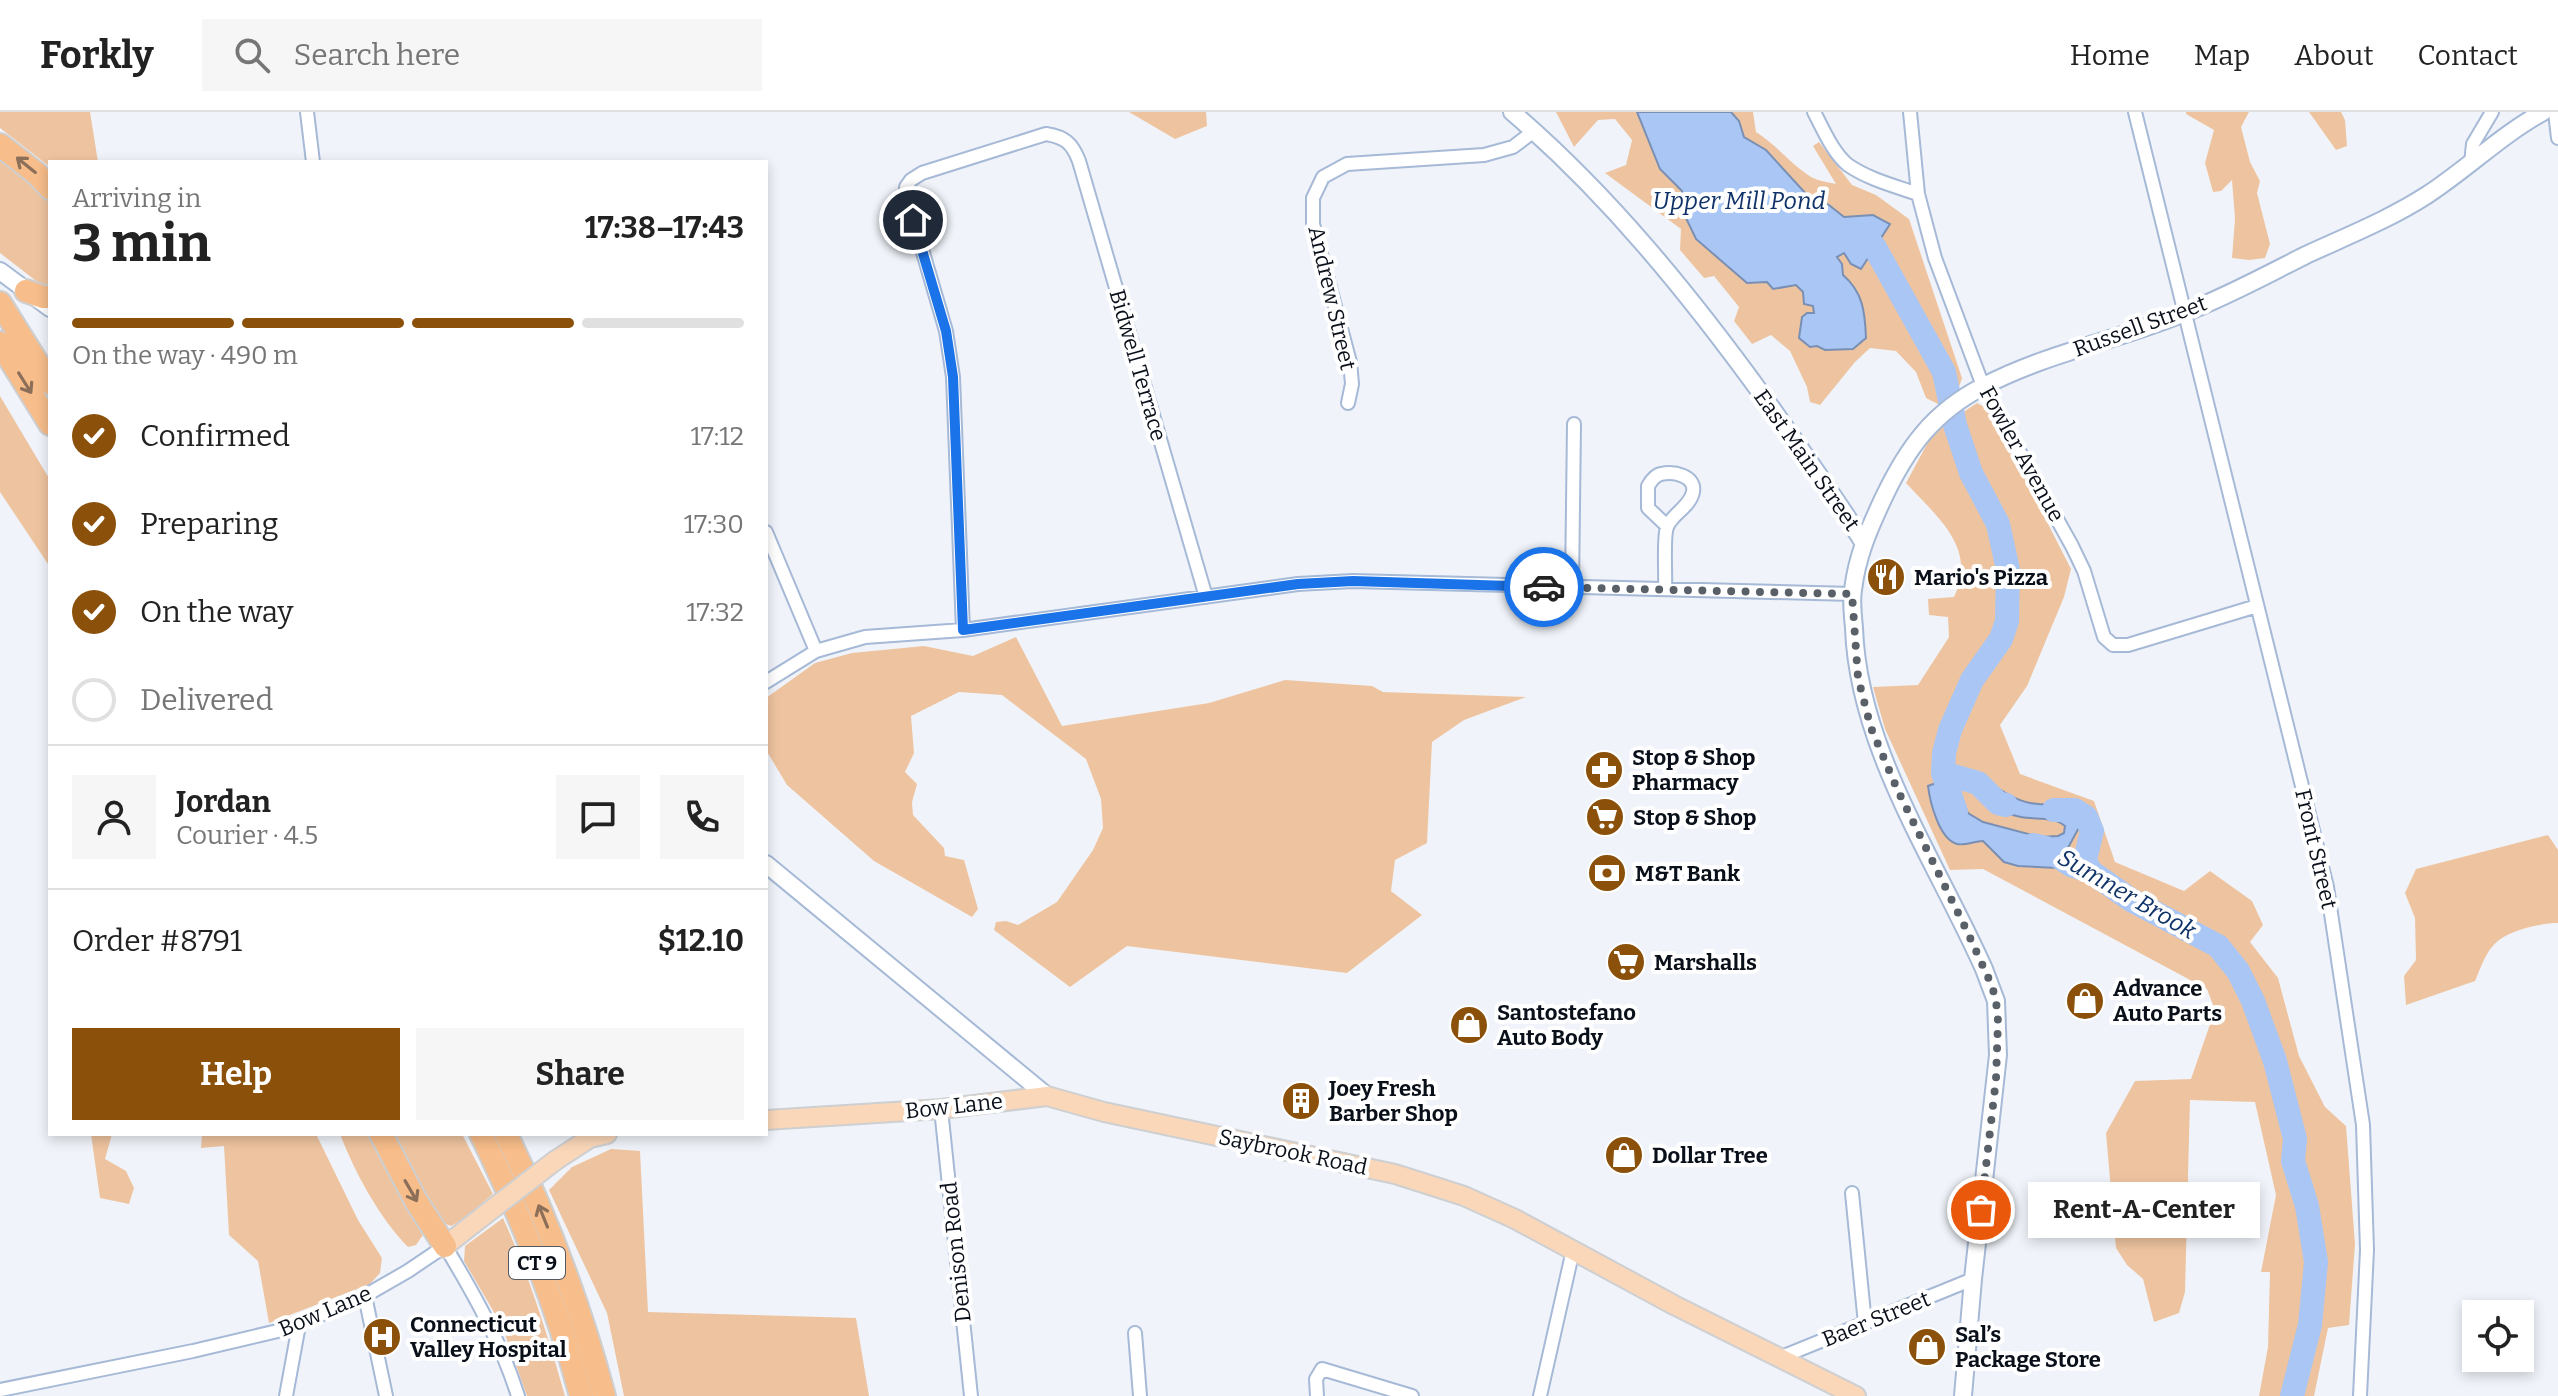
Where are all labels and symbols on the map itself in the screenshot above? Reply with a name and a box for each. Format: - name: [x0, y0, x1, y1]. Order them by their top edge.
- one-way arrow: [16, 156, 37, 174]
- pin: [879, 186, 947, 254]
- water label: Upper Mill Pond: [1652, 187, 1826, 215]
- street label: Andrew Street: [1302, 223, 1362, 373]
- street label: Bidwell Terrace: [1103, 286, 1173, 444]
- street label: Russell Street: [2070, 289, 2210, 363]
- one-way arrow: [17, 372, 33, 394]
- street label: Fowler Avenue: [1974, 382, 2070, 526]
- street label: East Main Street: [1748, 384, 1866, 536]
- courier: [1504, 547, 1584, 627]
- restaurant icon: Mario's Pizza: [1865, 556, 1907, 598]
- place label: Mario's Pizza: [1914, 564, 2049, 591]
- place label: Stop & Shop Pharmacy: [1632, 744, 1755, 796]
- pharmacy icon: Stop & Shop Pharmacy: [1583, 749, 1625, 791]
- street label: Front Street: [2289, 786, 2343, 912]
- supermarket icon: Stop & Shop: [1584, 796, 1626, 838]
- place label: Stop & Shop: [1633, 804, 1756, 831]
- water label: Sumner Brook: [2053, 843, 2202, 945]
- bank icon: M&T Bank: [1586, 852, 1628, 894]
- place label: M&T Bank: [1635, 860, 1740, 887]
- supermarket icon: Marshalls: [1605, 941, 1647, 983]
- place label: Marshalls: [1654, 949, 1757, 976]
- place label: Advance Auto Parts: [2113, 975, 2222, 1027]
- shop icon: Advance Auto Parts: [2064, 980, 2106, 1022]
- place label: Santostefano Auto Body: [1497, 999, 1636, 1051]
- shop icon: Santostefano Auto Body: [1448, 1004, 1490, 1046]
- place label: Joey Fresh Barber Shop: [1328, 1075, 1458, 1127]
- building icon: Joey Fresh Barber Shop: [1280, 1080, 1322, 1122]
- street label: Bow Lane: [904, 1087, 1004, 1125]
- street label: Saybrook Road: [1216, 1123, 1370, 1181]
- shop icon: Dollar Tree: [1603, 1134, 1645, 1176]
- place label: Dollar Tree: [1652, 1142, 1768, 1169]
- pin: [1947, 1176, 2015, 1244]
- one-way arrow: [403, 1179, 419, 1202]
- street label: Denison Road: [935, 1180, 977, 1324]
- callout: Rent-A-Center: [2029, 1182, 2261, 1238]
- one-way arrow: [535, 1204, 549, 1229]
- road number: CT 9: [509, 1247, 565, 1279]
- street label: Bow Lane: [275, 1279, 375, 1343]
- street label: Baer Street: [1818, 1285, 1934, 1353]
- place label: Connecticut Valley Hospital: [410, 1311, 567, 1363]
- hospital icon: Connecticut Valley Hospital: [361, 1316, 403, 1358]
- place label: Sal’s Package Store: [1955, 1321, 2101, 1373]
- shop icon: Sal’s Package Store: [1906, 1326, 1948, 1368]

